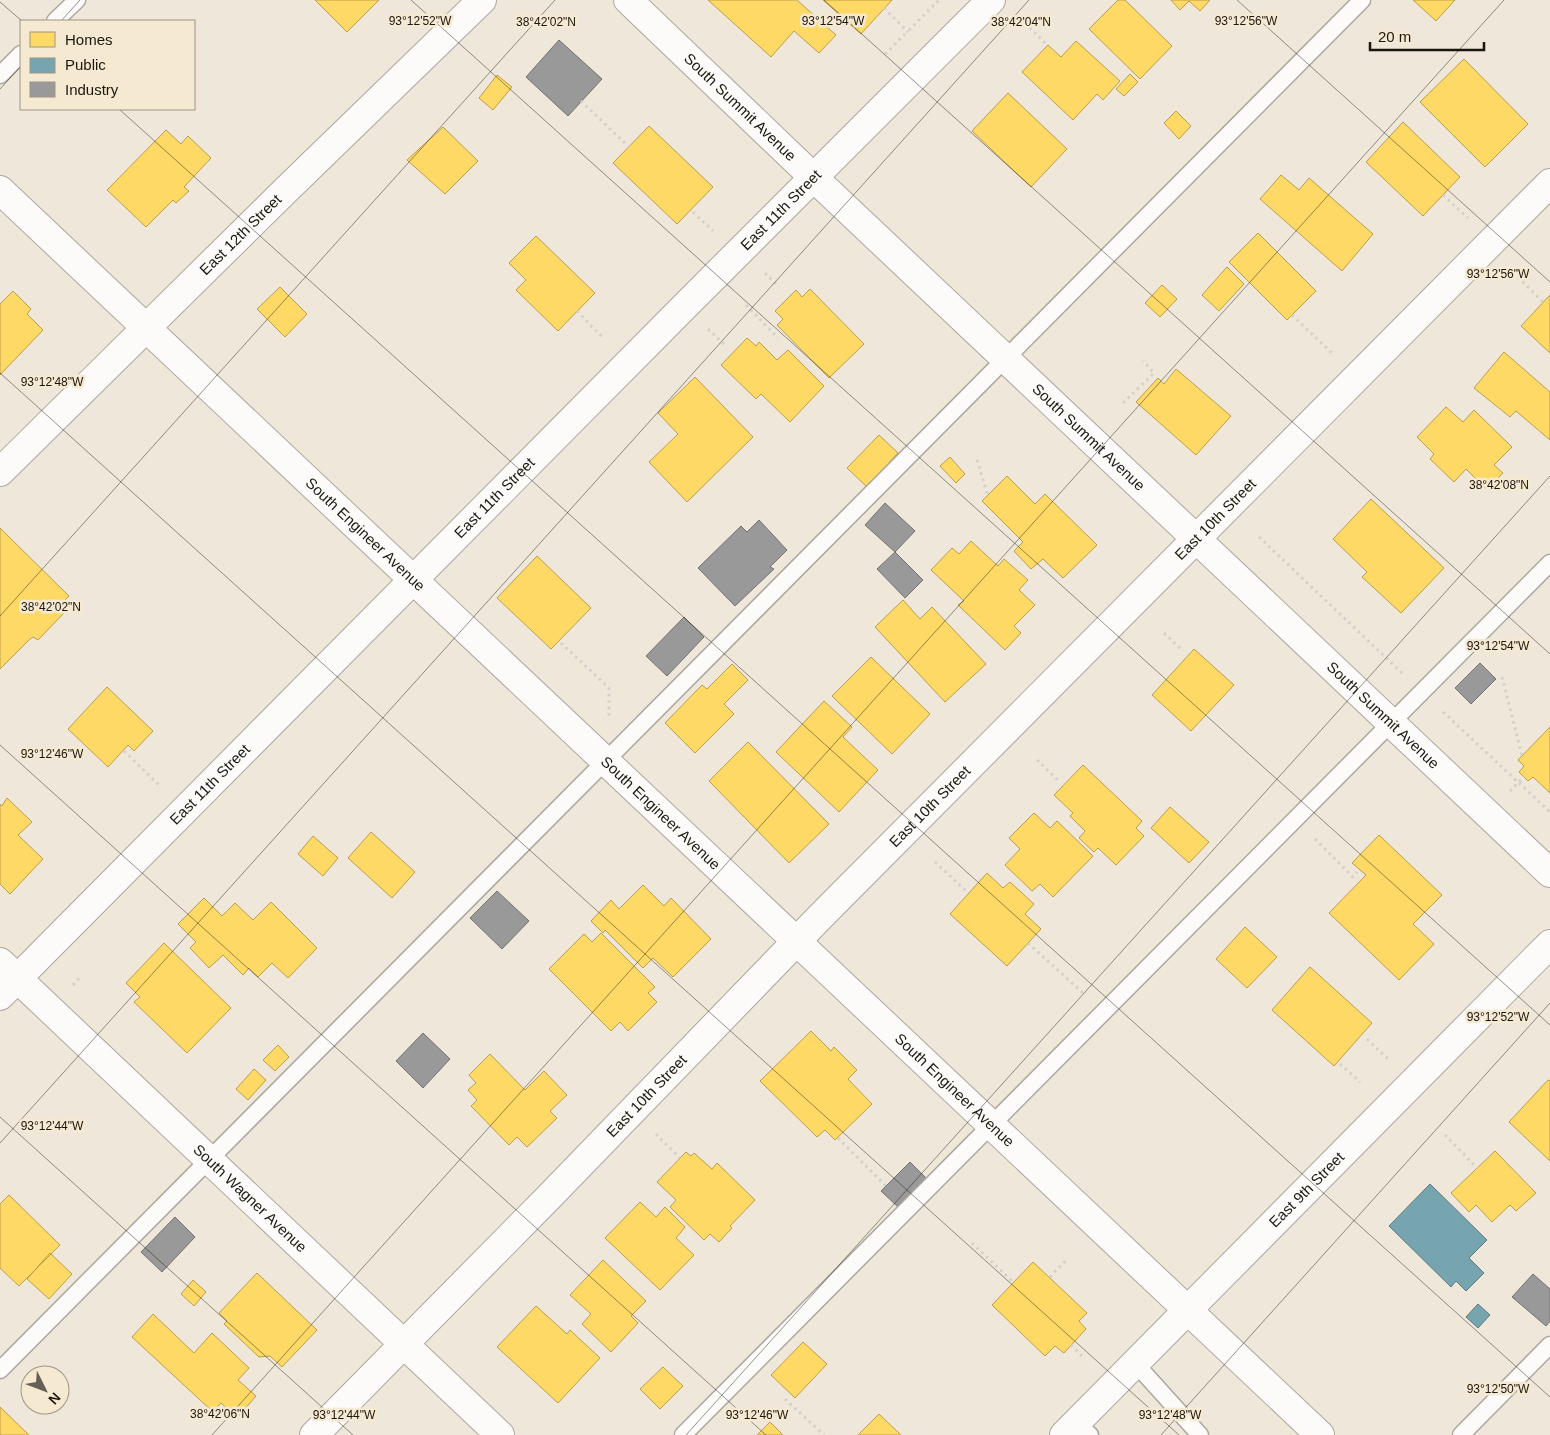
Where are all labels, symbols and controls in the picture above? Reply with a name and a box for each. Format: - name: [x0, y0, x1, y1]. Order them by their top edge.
- text: 93°12'52"W: [389, 14, 452, 28]
- text: 93°12'54"W: [802, 14, 865, 28]
- text: 93°12'56"W: [1215, 14, 1278, 28]
- text: 38°42'02"N: [516, 15, 576, 29]
- text: 38°42'04"N: [991, 15, 1051, 29]
- legend: [20, 20, 195, 110]
- scale bar: [1370, 20, 1484, 52]
- text: 20 m: [1378, 28, 1411, 45]
- text: Homes: [65, 31, 113, 48]
- street label: South Summit Avenue: [681, 49, 800, 164]
- text: Public: [65, 56, 106, 73]
- text: Industry: [65, 81, 119, 98]
- street label: East 11th Street: [737, 165, 825, 253]
- street label: East 12th Street: [196, 190, 285, 278]
- text: 93°12'56"W: [1467, 267, 1530, 281]
- text: 93°12'48"W: [21, 375, 84, 389]
- street label: South Summit Avenue: [1029, 380, 1149, 494]
- street label: East 11th Street: [451, 453, 538, 541]
- street label: South Engineer Avenue: [302, 474, 429, 594]
- street label: East 10th Street: [1171, 474, 1260, 563]
- text: 38°42'08"N: [1469, 478, 1529, 492]
- text: 38°42'02"N: [21, 600, 81, 614]
- text: 93°12'54"W: [1467, 639, 1530, 653]
- street label: South Summit Avenue: [1324, 658, 1443, 772]
- street label: East 11th Street: [166, 740, 254, 828]
- text: 93°12'46"W: [21, 747, 84, 761]
- street label: South Engineer Avenue: [598, 752, 724, 873]
- street label: East 10th Street: [886, 761, 974, 850]
- text: 93°12'52"W: [1467, 1010, 1530, 1024]
- street label: South Engineer Avenue: [892, 1030, 1018, 1150]
- street label: East 10th Street: [603, 1050, 690, 1140]
- text: 93°12'44"W: [21, 1119, 84, 1133]
- street label: South Wagner Avenue: [190, 1141, 310, 1256]
- street label: East 9th Street: [1265, 1148, 1348, 1231]
- north arrow: [20, 1365, 70, 1415]
- text: 93°12'50"W: [1467, 1382, 1530, 1396]
- text: N: [45, 1390, 64, 1408]
- text: 38°42'06"N: [190, 1407, 250, 1421]
- text: 93°12'44"W: [313, 1408, 376, 1422]
- text: 93°12'46"W: [726, 1408, 789, 1422]
- text: 93°12'48"W: [1139, 1408, 1202, 1422]

